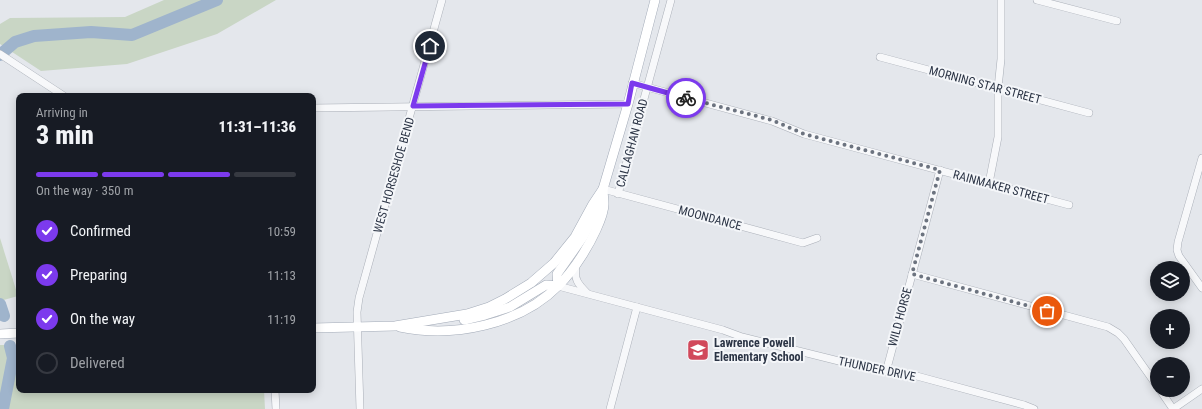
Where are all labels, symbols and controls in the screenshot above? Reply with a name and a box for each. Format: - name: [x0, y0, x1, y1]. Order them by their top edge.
- pin: [413, 29, 447, 63]
- icon: home: [419, 35, 441, 57]
- street label: MORNING STAR STREET: [927, 63, 1043, 107]
- courier: [666, 78, 706, 118]
- icon: bike: [675, 87, 697, 109]
- street label: CALLAGHAN ROAD: [613, 97, 651, 189]
- text: Arriving in: [36, 105, 88, 120]
- street label: WEST HORSESHOE BEND: [371, 115, 417, 234]
- text: 11:31–11:36: [218, 118, 296, 136]
- text: 3 min: [36, 120, 94, 150]
- street label: RAINMAKER STREET: [952, 167, 1050, 207]
- text: On the way · 350 m: [36, 183, 133, 198]
- street label: MOONDANCE: [677, 203, 743, 233]
- icon: check: [36, 220, 58, 242]
- text: Confirmed: [70, 222, 131, 240]
- text: 10:59: [267, 224, 296, 239]
- map controls: [1150, 261, 1190, 397]
- button: layers: [1150, 261, 1190, 301]
- icon: check: [36, 264, 58, 286]
- text: Preparing: [70, 266, 127, 284]
- text: 11:13: [267, 268, 296, 283]
- street label: WILD HORSE: [885, 286, 915, 348]
- pin: [1030, 294, 1064, 328]
- icon: bag: [1036, 300, 1058, 322]
- icon: check: [36, 308, 58, 330]
- button: +: [1150, 309, 1190, 349]
- text: On the way: [70, 310, 135, 328]
- text: 11:19: [267, 312, 296, 327]
- place label: Lawrence Powell Elementary School: [714, 336, 804, 364]
- school or university icon: Lawrence Powell Elementary School: [685, 337, 711, 363]
- text: Delivered: [70, 354, 125, 372]
- street label: THUNDER DRIVE: [837, 354, 917, 384]
- button: −: [1150, 357, 1190, 397]

